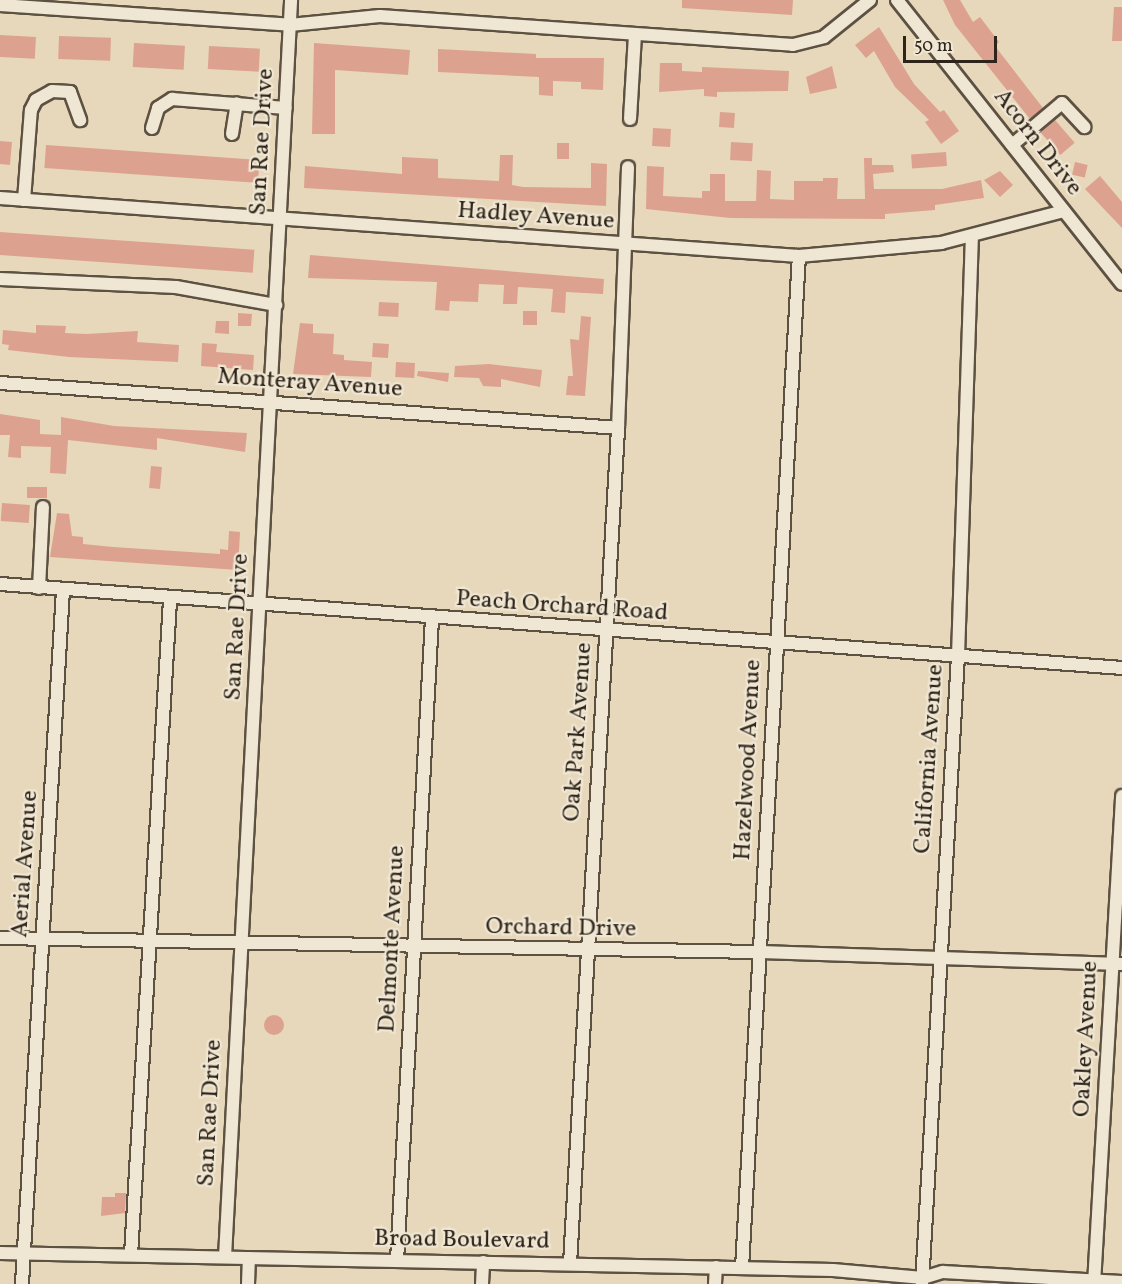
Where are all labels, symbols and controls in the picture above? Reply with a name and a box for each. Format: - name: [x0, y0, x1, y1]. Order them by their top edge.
- scale bar: [906, 24, 1000, 62]
- text: 50 m: [914, 34, 953, 59]
- street label: San Rae Drive: [245, 68, 281, 216]
- street label: Acorn Drive: [986, 84, 1088, 202]
- street label: Hadley Avenue: [456, 197, 616, 237]
- street label: Monteray Avenue: [216, 363, 404, 405]
- street label: San Rae Drive: [220, 553, 256, 701]
- street label: Peach Orchard Road: [455, 585, 669, 629]
- street label: Oak Park Avenue: [558, 641, 600, 823]
- street label: Hazelwood Avenue: [729, 659, 769, 861]
- street label: California Avenue: [909, 663, 951, 855]
- street label: Aerial Avenue: [6, 789, 46, 939]
- street label: Delmonte Avenue: [374, 845, 412, 1033]
- street label: Orchard Drive: [485, 913, 637, 945]
- street label: Oakley Avenue: [1069, 960, 1105, 1118]
- street label: San Rae Drive: [193, 1039, 229, 1187]
- street label: Broad Boulevard: [374, 1225, 550, 1257]

